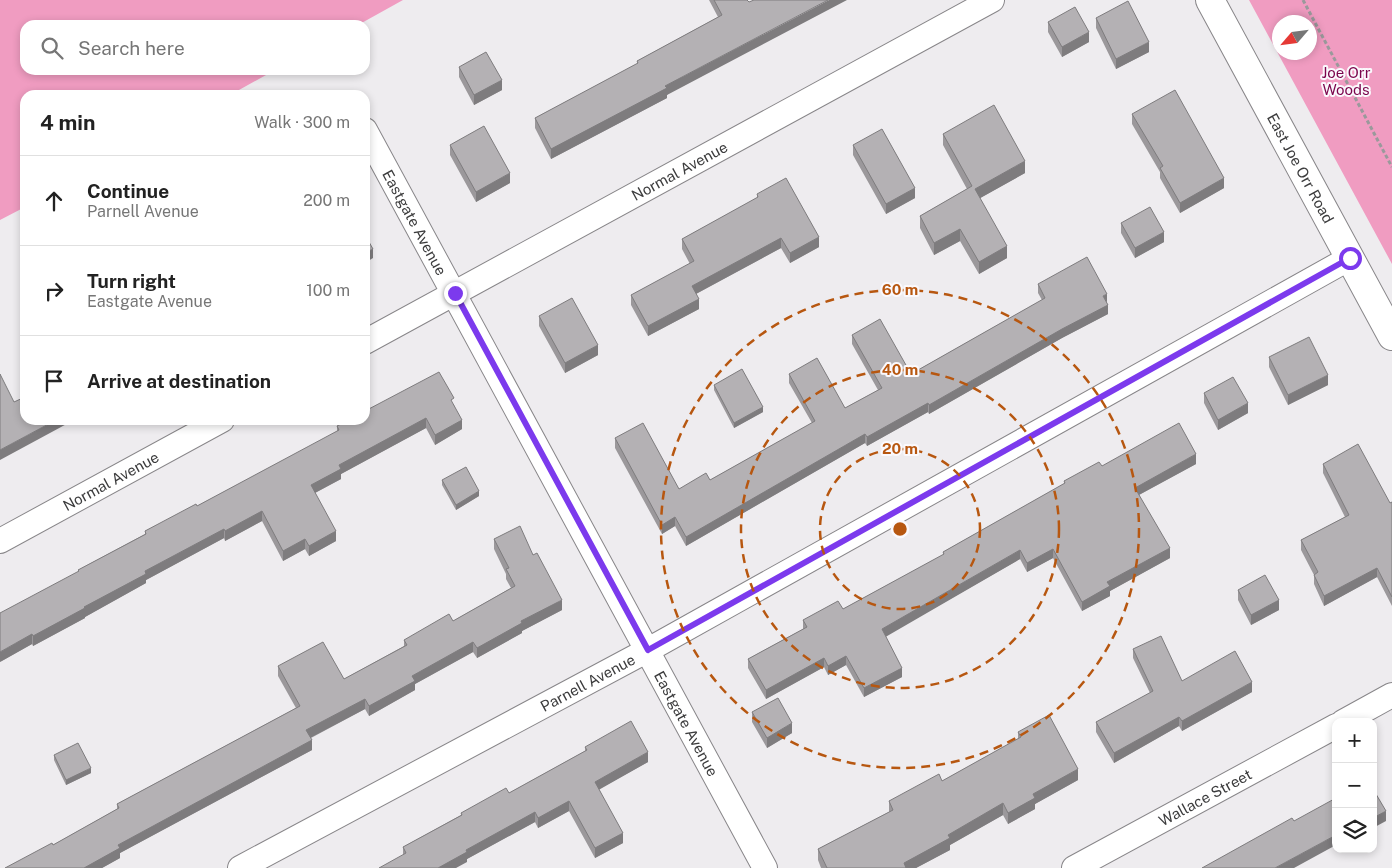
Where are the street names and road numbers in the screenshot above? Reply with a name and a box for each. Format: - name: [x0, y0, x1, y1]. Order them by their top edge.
- street label: East Joe Orr Road: [1264, 110, 1338, 226]
- street label: Normal Avenue: [628, 138, 730, 204]
- street label: Eastgate Avenue: [380, 167, 450, 278]
- street label: Normal Avenue: [60, 448, 161, 514]
- street label: Parnell Avenue: [537, 650, 638, 715]
- street label: Eastgate Avenue: [651, 668, 722, 779]
- street label: Wallace Street: [1156, 765, 1255, 829]

